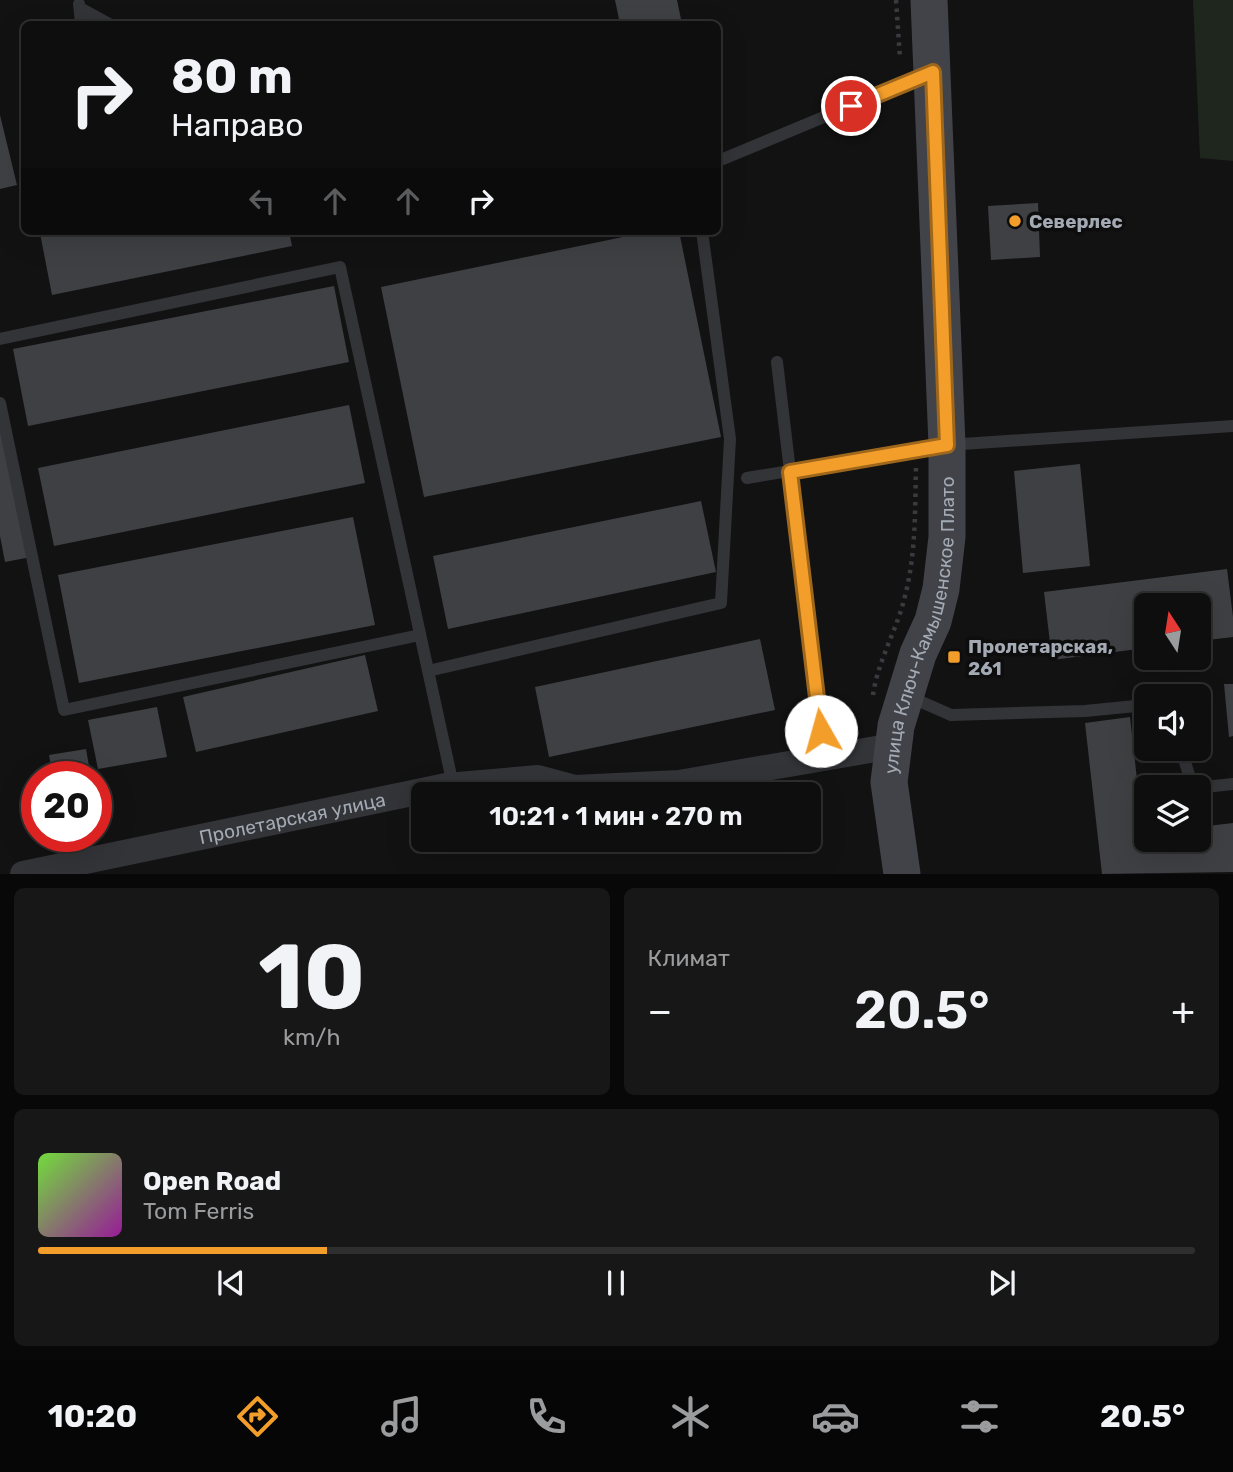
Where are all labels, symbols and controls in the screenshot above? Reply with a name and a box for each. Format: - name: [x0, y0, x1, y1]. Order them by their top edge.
- text: 80 m: [171, 47, 293, 105]
- icon: right: [56, 49, 147, 140]
- pin: [821, 76, 881, 136]
- icon: arrive: [832, 87, 870, 125]
- text: Направо: [171, 106, 304, 144]
- icon: left: [243, 182, 281, 220]
- icon: ahead: [316, 182, 354, 220]
- icon: ahead: [389, 182, 427, 220]
- icon: right: [462, 182, 500, 220]
- place label: Северлес: [1029, 210, 1123, 233]
- marker: Северлес: [1007, 213, 1023, 229]
- street label: улица Ключ-Камышенское Плато: [879, 476, 959, 775]
- north arrow: [1134, 593, 1211, 670]
- map controls: [1134, 593, 1211, 852]
- place label: Пролетарская, 261: [968, 635, 1113, 680]
- marker: Пролетарская, 261: [946, 649, 962, 665]
- button: sound: [1134, 684, 1211, 761]
- position arrow: [784, 694, 858, 768]
- speed limit sign: 20: [21, 761, 112, 852]
- button: layers: [1134, 775, 1211, 852]
- street label: Пролетарская улица: [197, 788, 388, 849]
- text: 10:21 · 1 мин · 270 m: [489, 801, 743, 832]
- text: 10: [258, 923, 365, 1031]
- text: Климат: [648, 944, 730, 972]
- text: 20.5°: [854, 979, 990, 1041]
- text: −: [648, 988, 672, 1034]
- text: +: [1171, 988, 1195, 1034]
- text: km/h: [283, 1023, 340, 1051]
- text: Open Road: [143, 1166, 281, 1197]
- text: Tom Ferris: [143, 1197, 254, 1225]
- icon: previous: [212, 1264, 250, 1302]
- icon: pause: [597, 1264, 635, 1302]
- icon: next: [983, 1264, 1021, 1302]
- icon: directions: [233, 1392, 282, 1441]
- icon: music: [377, 1392, 426, 1441]
- icon: phone: [522, 1392, 571, 1441]
- icon: climate: [666, 1392, 715, 1441]
- icon: car: [811, 1392, 860, 1441]
- icon: filters: [955, 1392, 1004, 1441]
- text: 10:20: [48, 1397, 137, 1435]
- text: 20.5°: [1100, 1397, 1185, 1435]

